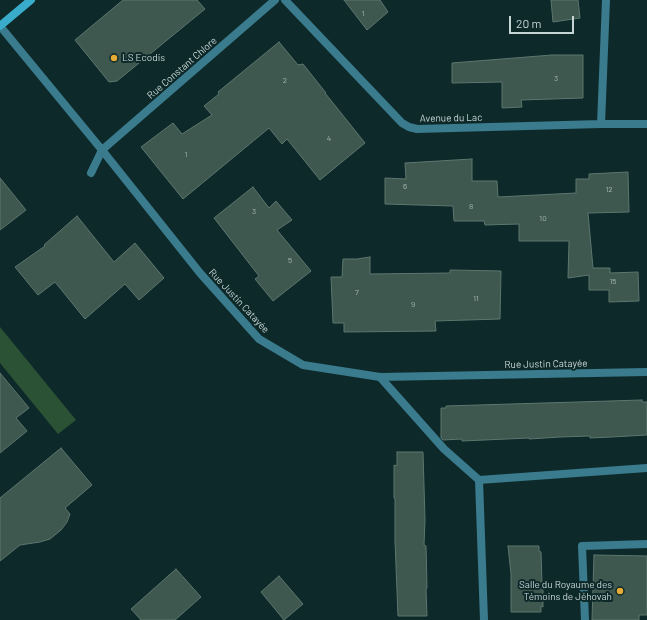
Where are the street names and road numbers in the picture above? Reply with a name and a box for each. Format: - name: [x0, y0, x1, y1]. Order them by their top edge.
- street label: Rue Constant Chlore: [145, 34, 219, 102]
- street label: Avenue du Lac: [420, 111, 482, 125]
- street label: Rue Justin Catayée: [206, 266, 272, 336]
- street label: Rue Justin Catayée: [504, 357, 588, 371]

